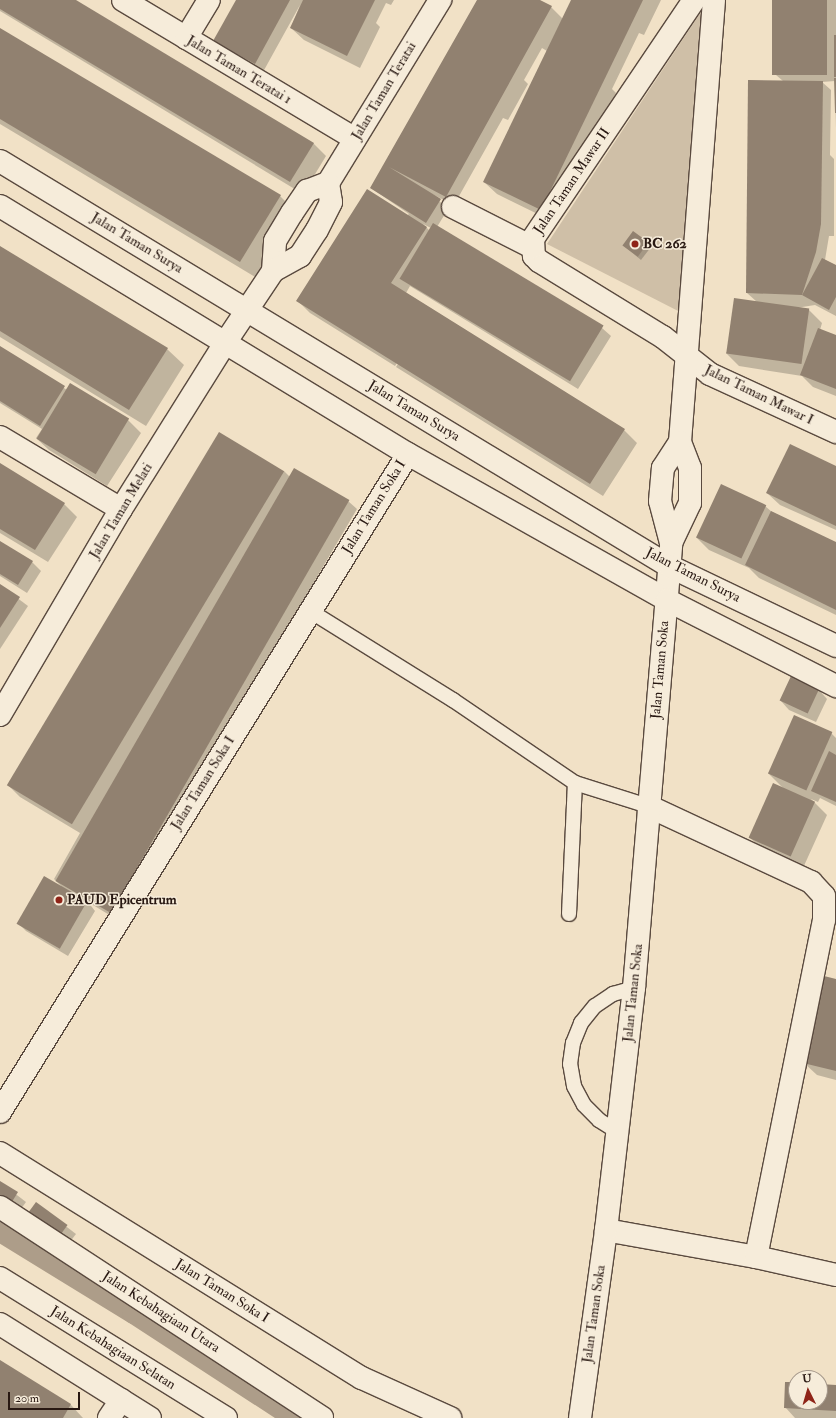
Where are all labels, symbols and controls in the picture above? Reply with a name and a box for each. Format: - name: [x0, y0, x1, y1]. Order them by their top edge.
- street label: Jalan Taman Teratai 1: [183, 32, 295, 108]
- street label: Jalan Taman Teratai: [348, 39, 420, 143]
- street label: Jalan Taman Mawar II: [530, 125, 614, 237]
- street label: Jalan Taman Surya: [88, 209, 186, 277]
- place label: BC 262: [643, 236, 687, 252]
- marker: BC 262: [630, 239, 640, 249]
- street label: Jalan Taman Mawar I: [702, 361, 816, 429]
- street label: Jalan Taman Surya: [365, 377, 463, 445]
- street label: Jalan Taman Soka I: [338, 457, 410, 557]
- street label: Jalan Taman Melati: [86, 460, 156, 562]
- street label: Jalan Taman Surya: [643, 544, 743, 606]
- street label: Jalan Taman Soka: [647, 620, 673, 720]
- street label: Jalan Taman Soka I: [167, 733, 239, 833]
- place label: PAUD Epicentrum: [67, 892, 177, 908]
- marker: PAUD Epicentrum: [54, 895, 64, 905]
- street label: Jalan Taman Soka: [619, 943, 647, 1043]
- street label: Jalan Taman Soka I: [172, 1255, 272, 1327]
- street label: Jalan Taman Soka: [579, 1264, 609, 1364]
- street label: Jalan Kebahagiaan Utara: [99, 1268, 223, 1356]
- street label: Jalan Kebahagiaan Selatan: [47, 1303, 179, 1393]
- north arrow: [788, 1370, 828, 1410]
- text: U: [802, 1372, 812, 1385]
- scale bar: [10, 1384, 82, 1410]
- text: 20 m: [15, 1391, 39, 1406]

